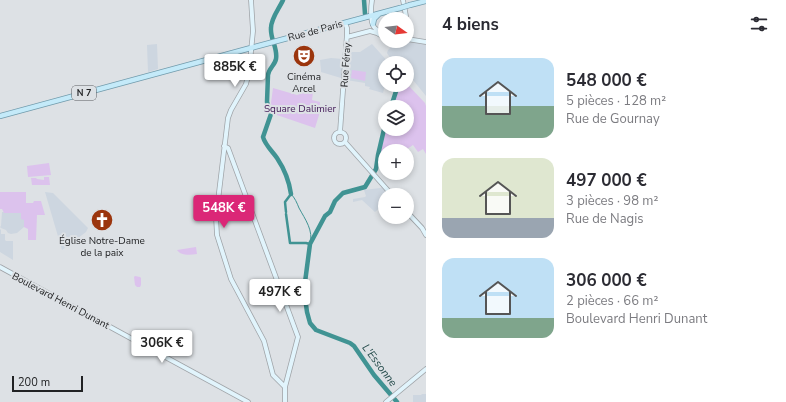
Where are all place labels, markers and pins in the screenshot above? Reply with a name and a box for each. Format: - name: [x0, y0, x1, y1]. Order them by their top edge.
- theatre icon: Cinéma Arcel: [291, 43, 317, 69]
- pin: 885K €: [202, 54, 268, 88]
- place label: Cinéma Arcel: [287, 70, 321, 96]
- pin: 548K €: [191, 195, 257, 229]
- church icon: Église Notre-Dame de la paix: [89, 207, 115, 233]
- place label: Église Notre-Dame de la paix: [59, 234, 145, 260]
- pin: 497K €: [247, 279, 313, 313]
- pin: 306K €: [129, 330, 195, 364]

